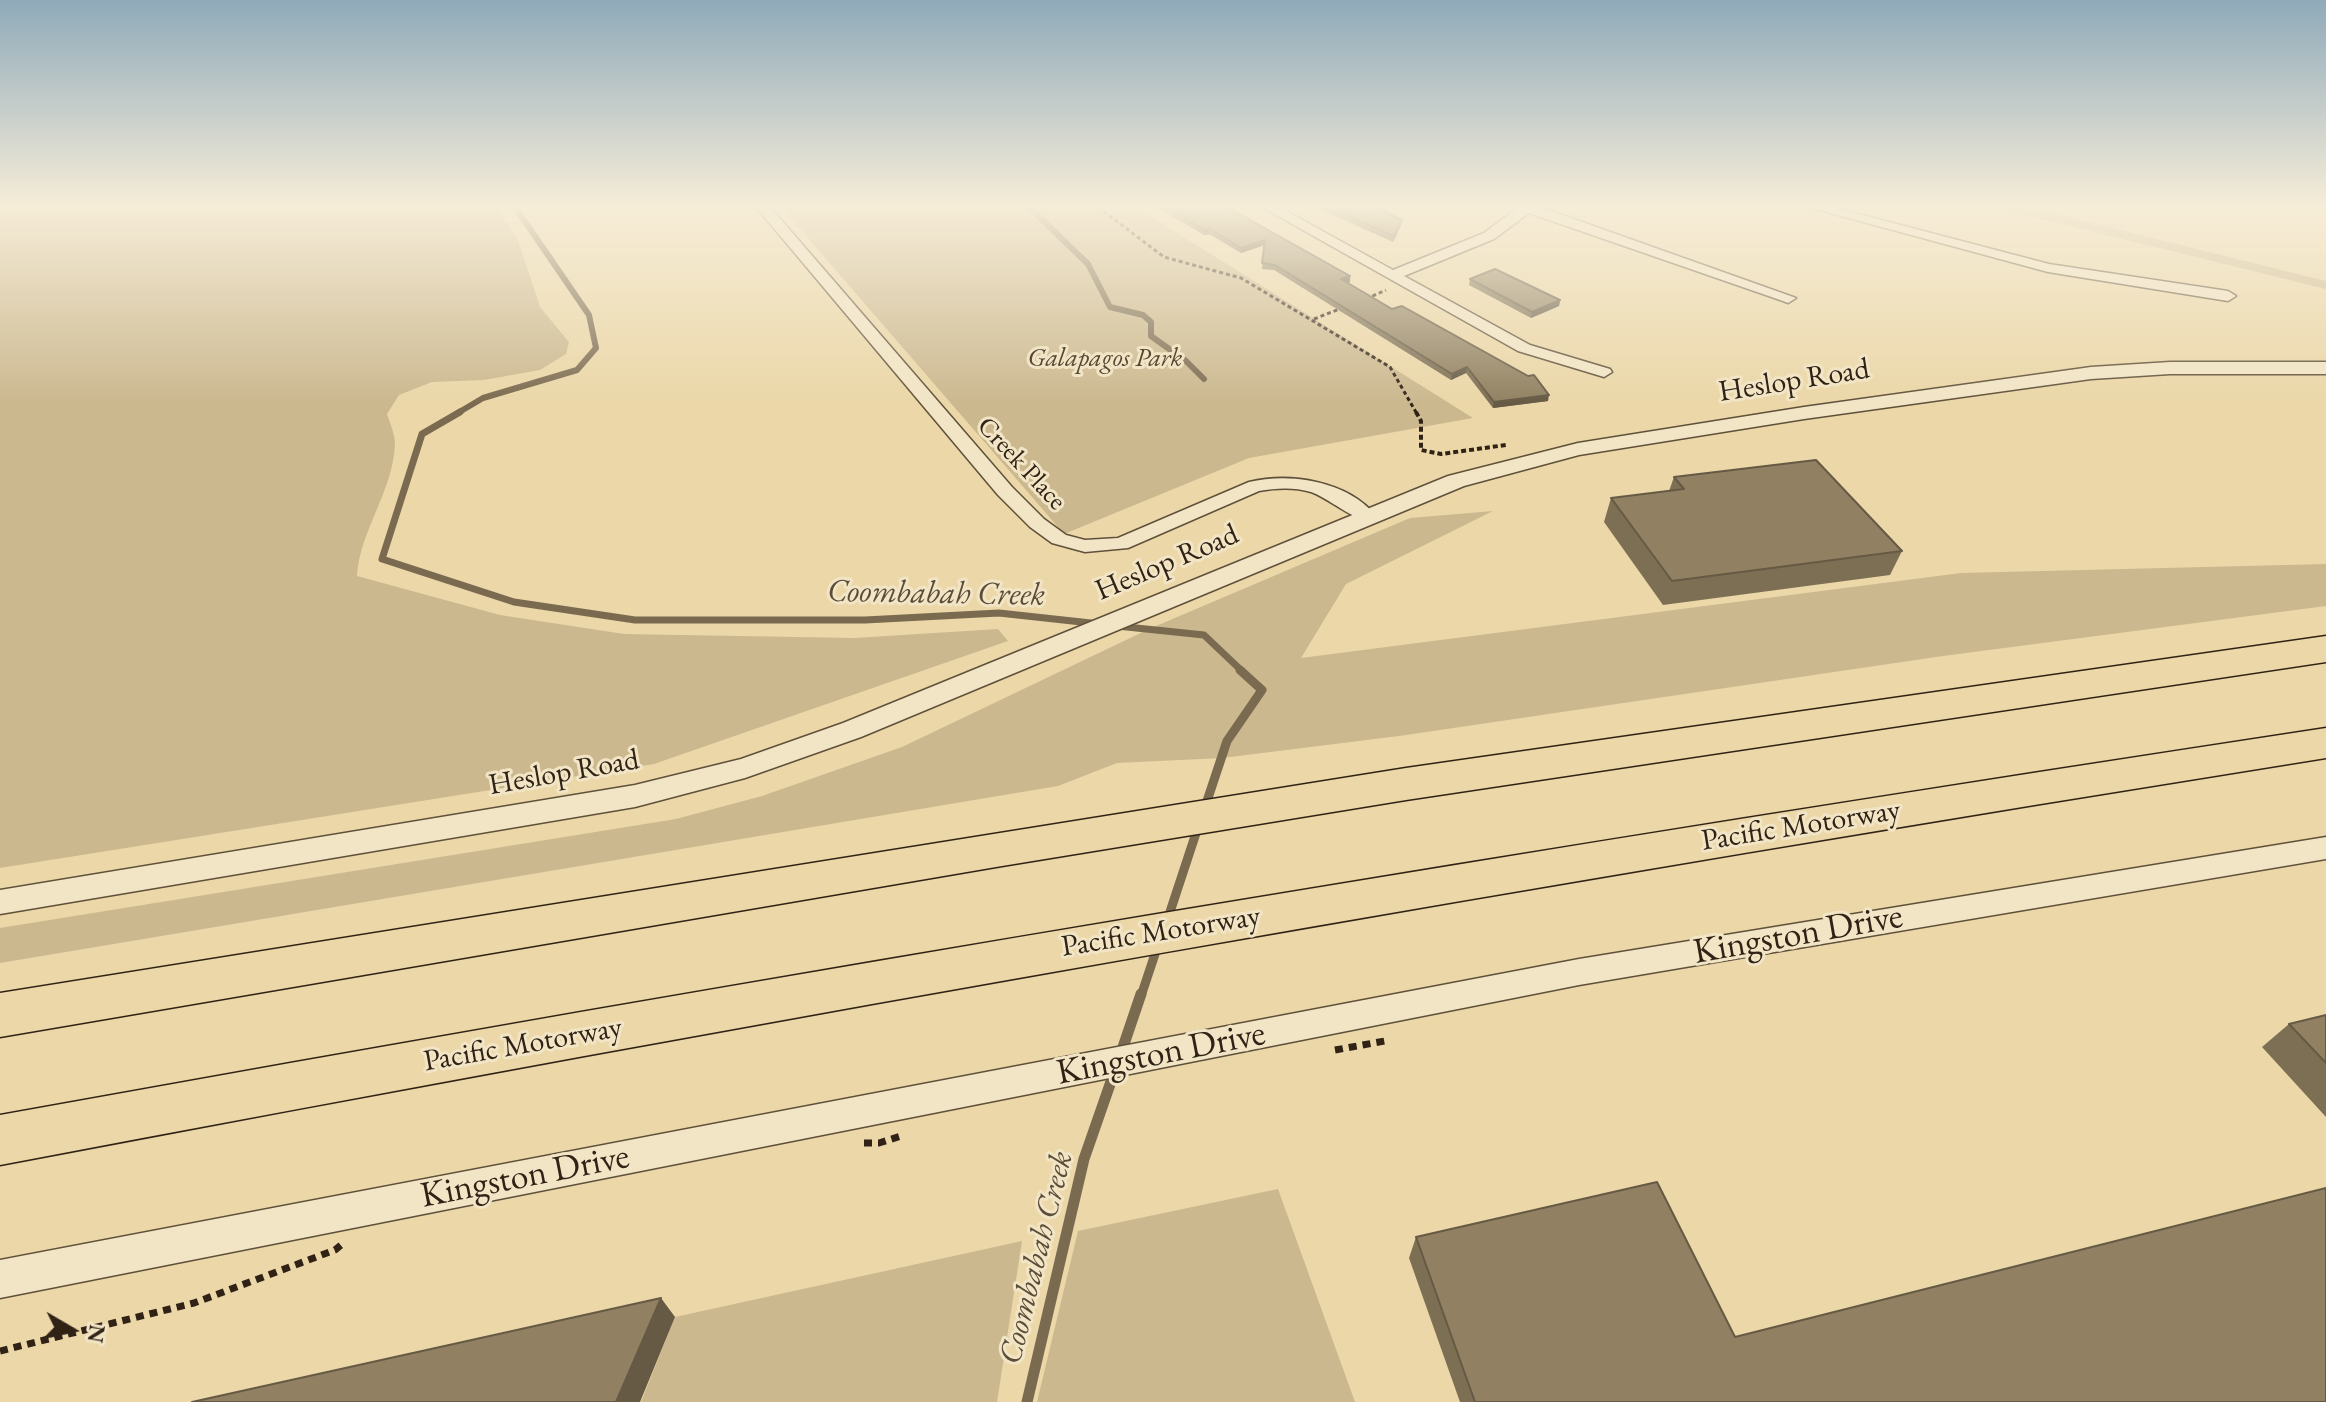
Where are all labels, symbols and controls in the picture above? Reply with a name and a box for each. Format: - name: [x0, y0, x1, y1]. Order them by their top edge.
- park label: Galapagos Park: [1028, 343, 1182, 375]
- street label: Heslop Road: [1716, 351, 1872, 411]
- street label: Creek Place: [970, 411, 1072, 517]
- street label: Heslop Road: [1090, 517, 1244, 609]
- water label: Coombabah Creek: [827, 573, 1045, 615]
- street label: Heslop Road: [486, 742, 642, 804]
- street label: Pacific Motorway: [1699, 793, 1903, 859]
- street label: Kingston Drive: [1690, 895, 1906, 975]
- street label: Pacific Motorway: [1059, 899, 1263, 965]
- street label: Pacific Motorway: [421, 1010, 625, 1080]
- street label: Kingston Drive: [1053, 1013, 1269, 1095]
- street label: Kingston Drive: [417, 1136, 633, 1218]
- water label: Coombabah Creek: [992, 1148, 1082, 1368]
- north arrow: [32, 1290, 112, 1370]
- text: N: [80, 1323, 112, 1345]

